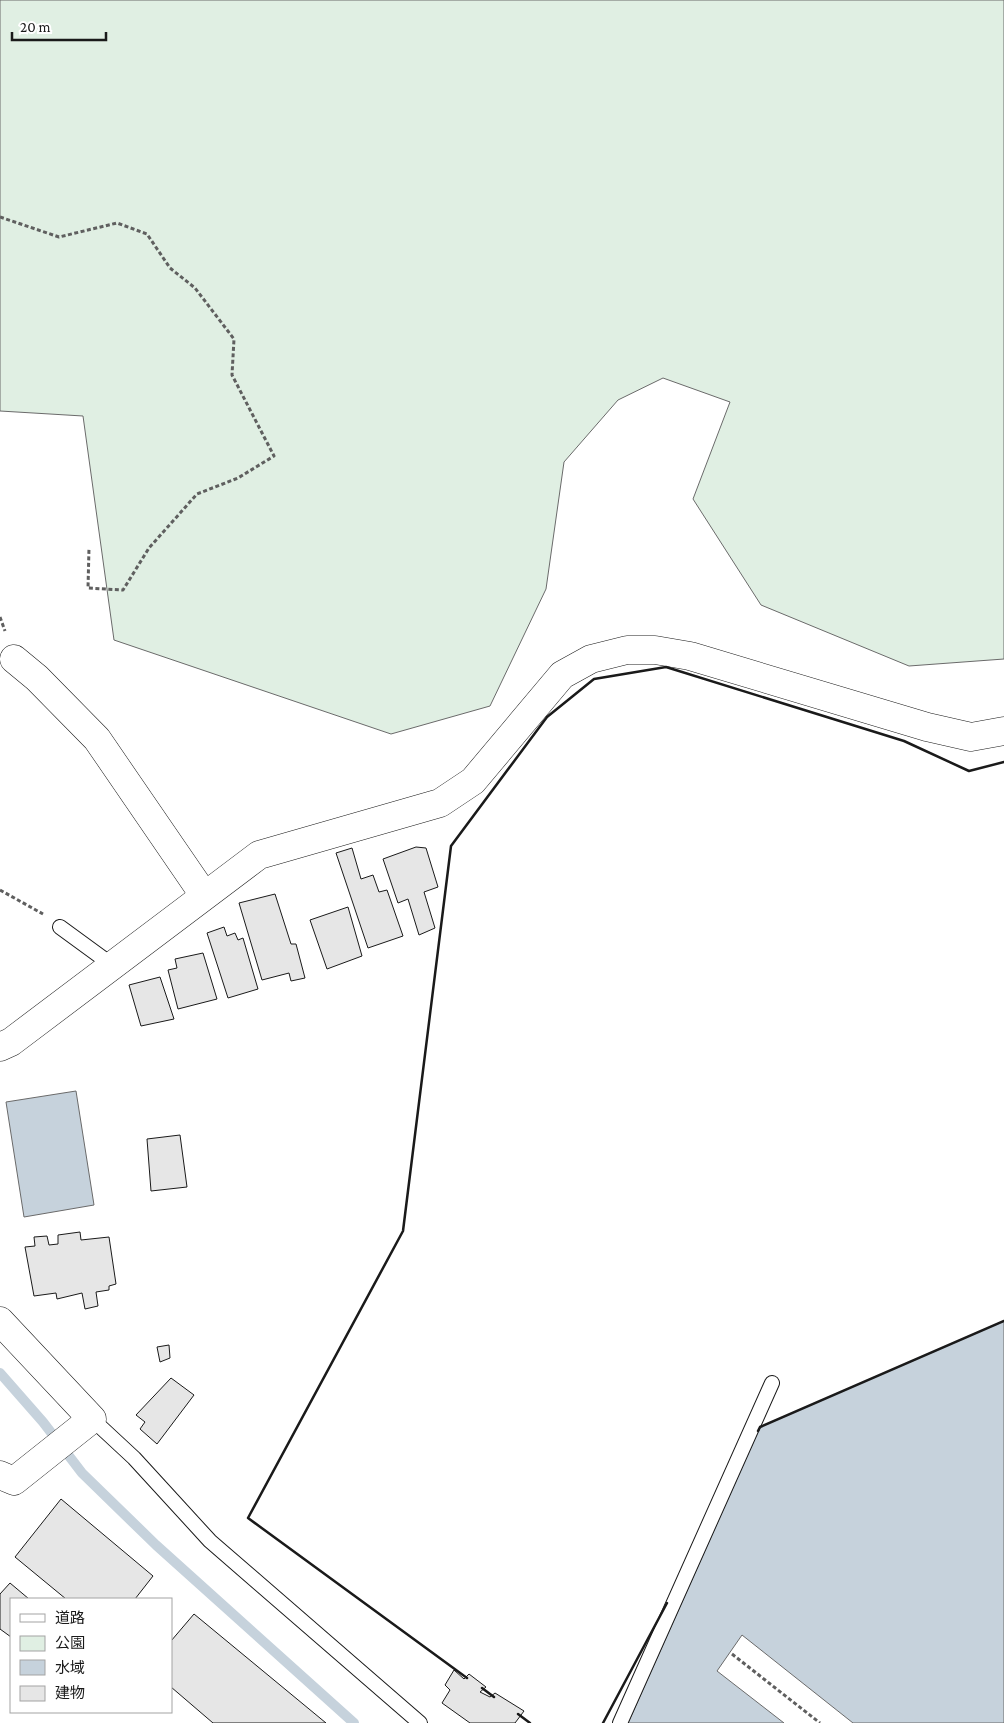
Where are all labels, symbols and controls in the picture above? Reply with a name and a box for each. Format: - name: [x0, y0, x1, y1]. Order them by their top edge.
- scale bar: [12, 10, 106, 42]
- text: 20 m: [20, 19, 51, 35]
- legend: [10, 1598, 172, 1713]
- text: 道路: [55, 1610, 85, 1626]
- text: 公園: [55, 1635, 85, 1651]
- text: 水域: [55, 1660, 85, 1676]
- text: 建物: [55, 1685, 85, 1701]

